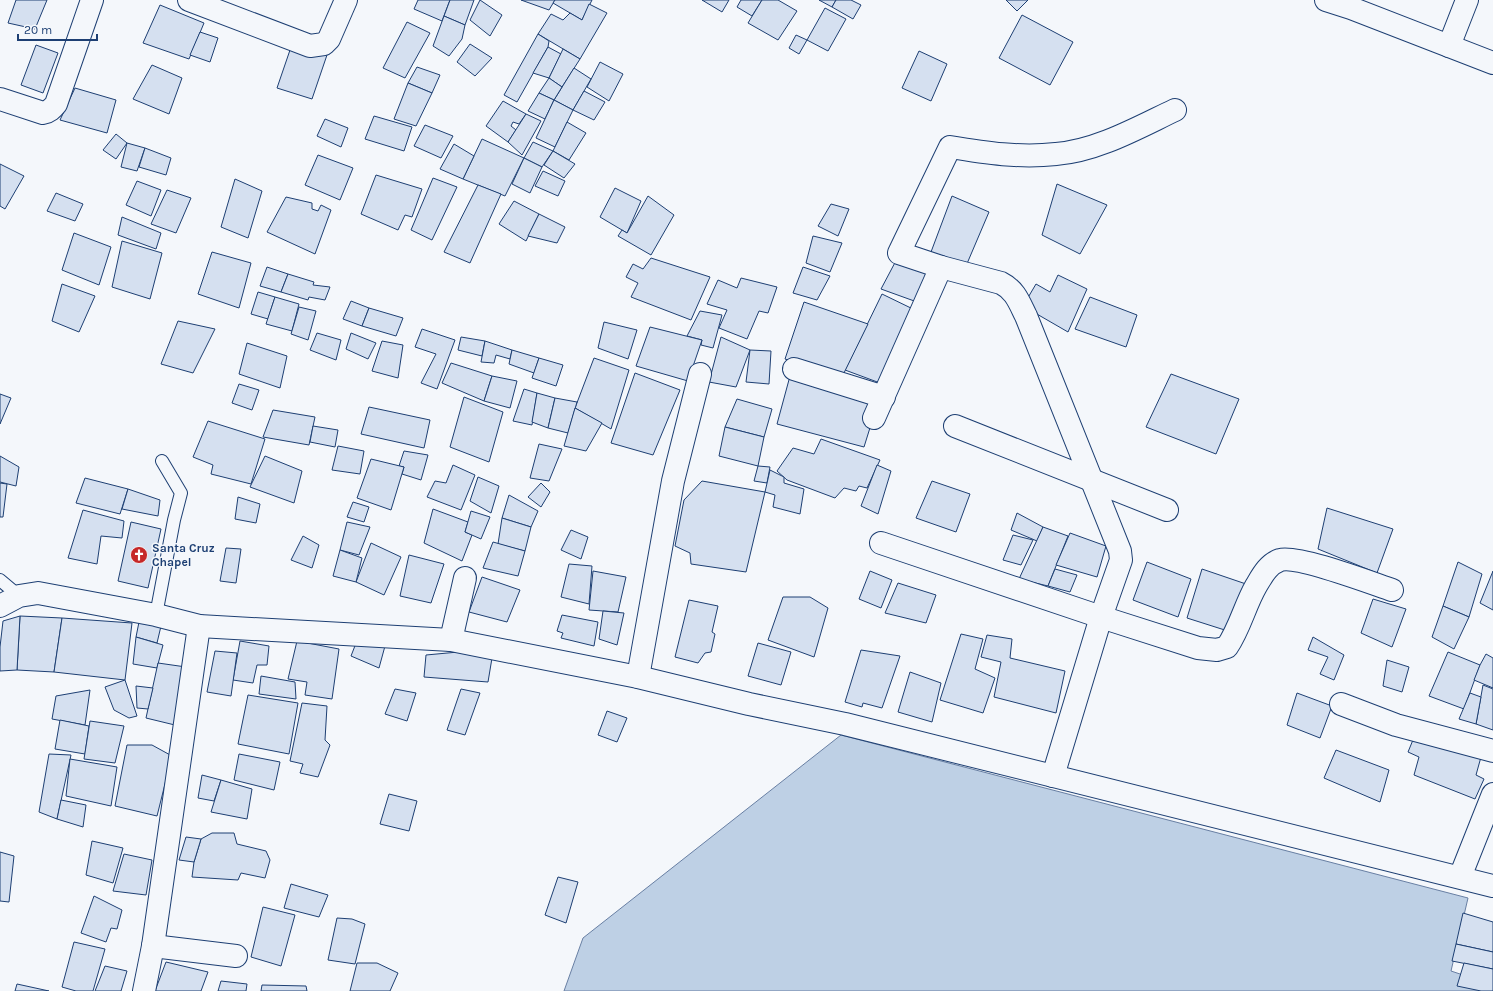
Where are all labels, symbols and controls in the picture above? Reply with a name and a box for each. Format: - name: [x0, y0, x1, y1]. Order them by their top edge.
- scale bar: [18, 16, 97, 42]
- text: 20 m: [24, 23, 52, 37]
- place label: Santa Cruz Chapel: [152, 541, 215, 569]
- church icon: Santa Cruz Chapel: [129, 545, 149, 565]

